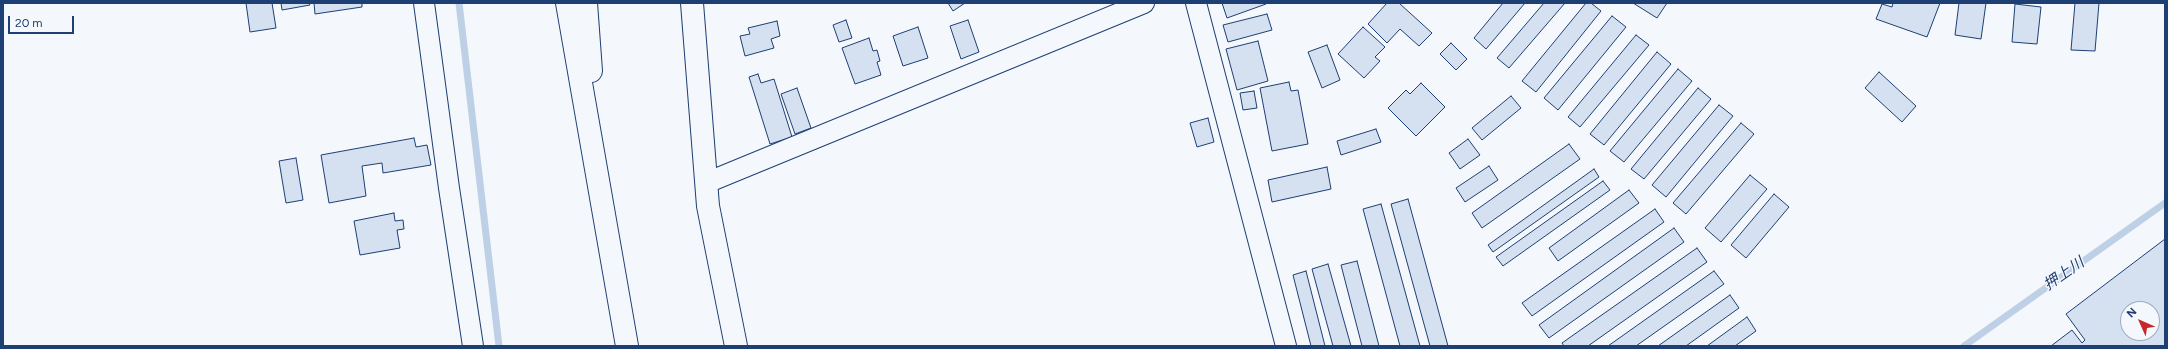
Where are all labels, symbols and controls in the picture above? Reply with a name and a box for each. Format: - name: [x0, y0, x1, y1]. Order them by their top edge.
- scale bar: [10, 8, 76, 34]
- text: 20 m: [15, 16, 43, 30]
- water label: 押上川: [2040, 254, 2088, 294]
- north arrow: [2120, 301, 2160, 341]
- text: N: [2124, 305, 2139, 320]

